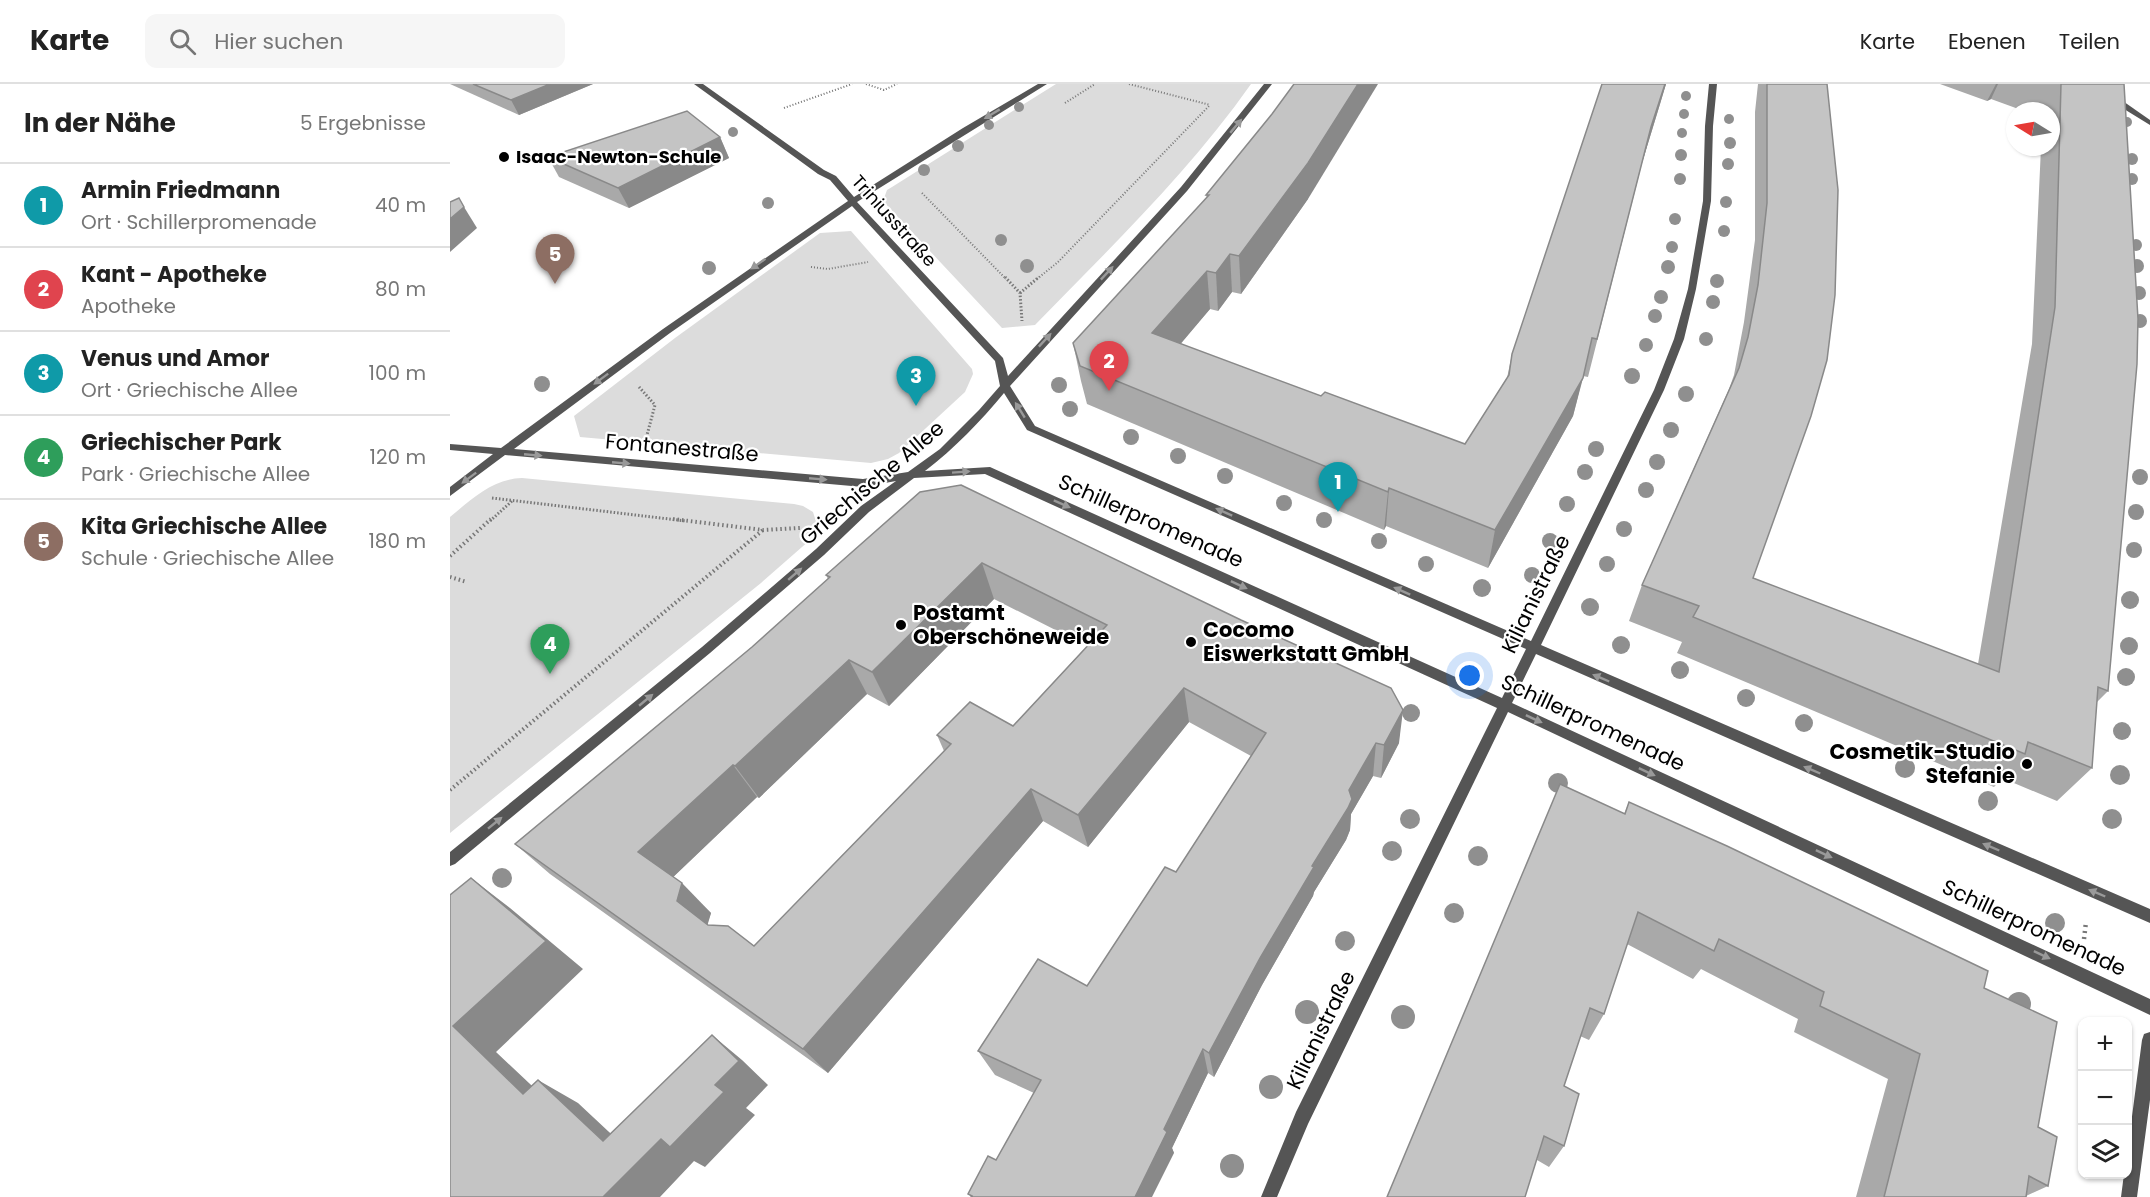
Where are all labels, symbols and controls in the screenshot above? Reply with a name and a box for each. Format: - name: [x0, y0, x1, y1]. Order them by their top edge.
- search box: [145, 14, 565, 68]
- text: Karte: [30, 21, 109, 60]
- icon: search: [166, 25, 199, 58]
- text: Hier suchen: [214, 26, 343, 57]
- text: Karte: [1860, 27, 1915, 56]
- text: Ebenen: [1948, 27, 2026, 56]
- text: Teilen: [2059, 27, 2120, 56]
- north arrow: [2006, 102, 2060, 156]
- text: In der Nähe: [24, 105, 176, 141]
- text: 5 Ergebnisse: [300, 109, 426, 137]
- one-way arrow: [984, 109, 1000, 120]
- one-way arrow: [1229, 119, 1242, 134]
- place label: Isaac-Newton-Schule: [516, 144, 721, 169]
- marker: Isaac-Newton-Schule: [497, 150, 511, 164]
- street label: Triniusstraße: [846, 169, 942, 272]
- text: Armin Friedmann: [81, 175, 280, 206]
- text: 1: [40, 191, 47, 219]
- text: 40 m: [375, 191, 426, 219]
- text: Ort · Schillerpromenade: [81, 208, 317, 236]
- pin: 5: [536, 234, 574, 284]
- one-way arrow: [751, 258, 767, 270]
- text: Kant - Apotheke: [81, 259, 267, 290]
- one-way arrow: [1100, 265, 1114, 280]
- text: 2: [38, 275, 49, 303]
- text: 80 m: [375, 275, 426, 303]
- text: Apotheke: [81, 292, 176, 320]
- one-way arrow: [1038, 332, 1052, 347]
- pin: 2: [1090, 342, 1128, 391]
- text: Venus und Amor: [81, 343, 269, 374]
- pin: 3: [896, 356, 936, 406]
- text: 3: [37, 359, 50, 387]
- text: 100 m: [369, 359, 426, 387]
- one-way arrow: [593, 373, 609, 386]
- text: Ort · Griechische Allee: [81, 376, 298, 404]
- one-way arrow: [1014, 402, 1025, 418]
- street label: Griechische Allee: [793, 414, 950, 552]
- street label: Fontanestraße: [604, 426, 760, 469]
- text: Griechischer Park: [81, 427, 282, 458]
- text: 4: [37, 443, 50, 471]
- text: 120 m: [370, 443, 426, 471]
- one-way arrow: [524, 450, 543, 460]
- one-way arrow: [611, 458, 630, 468]
- text: Park · Griechische Allee: [81, 460, 310, 488]
- pin: 1: [1318, 462, 1358, 512]
- one-way arrow: [951, 467, 970, 477]
- street label: Schillerpromenade: [1054, 467, 1248, 574]
- one-way arrow: [462, 471, 477, 483]
- one-way arrow: [808, 474, 827, 484]
- one-way arrow: [1053, 499, 1071, 509]
- one-way arrow: [1215, 508, 1232, 517]
- text: Kita Griechische Allee: [81, 511, 327, 542]
- text: 5: [37, 527, 50, 555]
- text: 180 m: [368, 527, 426, 555]
- street label: Kilianistraße: [1494, 530, 1577, 658]
- text: Schule · Griechische Allee: [81, 544, 334, 572]
- one-way arrow: [787, 567, 803, 580]
- one-way arrow: [1231, 580, 1248, 589]
- one-way arrow: [1394, 586, 1411, 595]
- place label: Postamt Oberschöneweide: [913, 598, 1109, 651]
- place label: Cocomo Eiswerkstatt GmbH: [1203, 615, 1409, 668]
- marker: Postamt Oberschöneweide: [894, 618, 908, 632]
- pin: 4: [530, 624, 570, 674]
- marker: Cocomo Eiswerkstatt GmbH: [1184, 635, 1198, 649]
- your location: [1455, 661, 1484, 690]
- street label: Schillerpromenade: [1497, 667, 1690, 778]
- one-way arrow: [1591, 673, 1609, 683]
- one-way arrow: [638, 693, 654, 706]
- one-way arrow: [1525, 714, 1542, 723]
- place label: Cosmetik-Studio Stefanie: [1829, 737, 2015, 790]
- marker: Cosmetik-Studio Stefanie: [2020, 757, 2034, 771]
- one-way arrow: [1804, 765, 1821, 774]
- one-way arrow: [1639, 767, 1656, 776]
- one-way arrow: [487, 817, 503, 830]
- one-way arrow: [1982, 842, 2000, 852]
- one-way arrow: [1816, 849, 1833, 858]
- street label: Schillerpromenade: [1938, 872, 2131, 983]
- one-way arrow: [2088, 888, 2106, 898]
- one-way arrow: [2034, 951, 2051, 960]
- street label: Kilianistraße: [1279, 966, 1362, 1094]
- map controls: [2078, 1017, 2132, 1179]
- button: +: [2078, 1017, 2132, 1071]
- button: −: [2078, 1071, 2132, 1125]
- button: layers: [2078, 1125, 2132, 1179]

